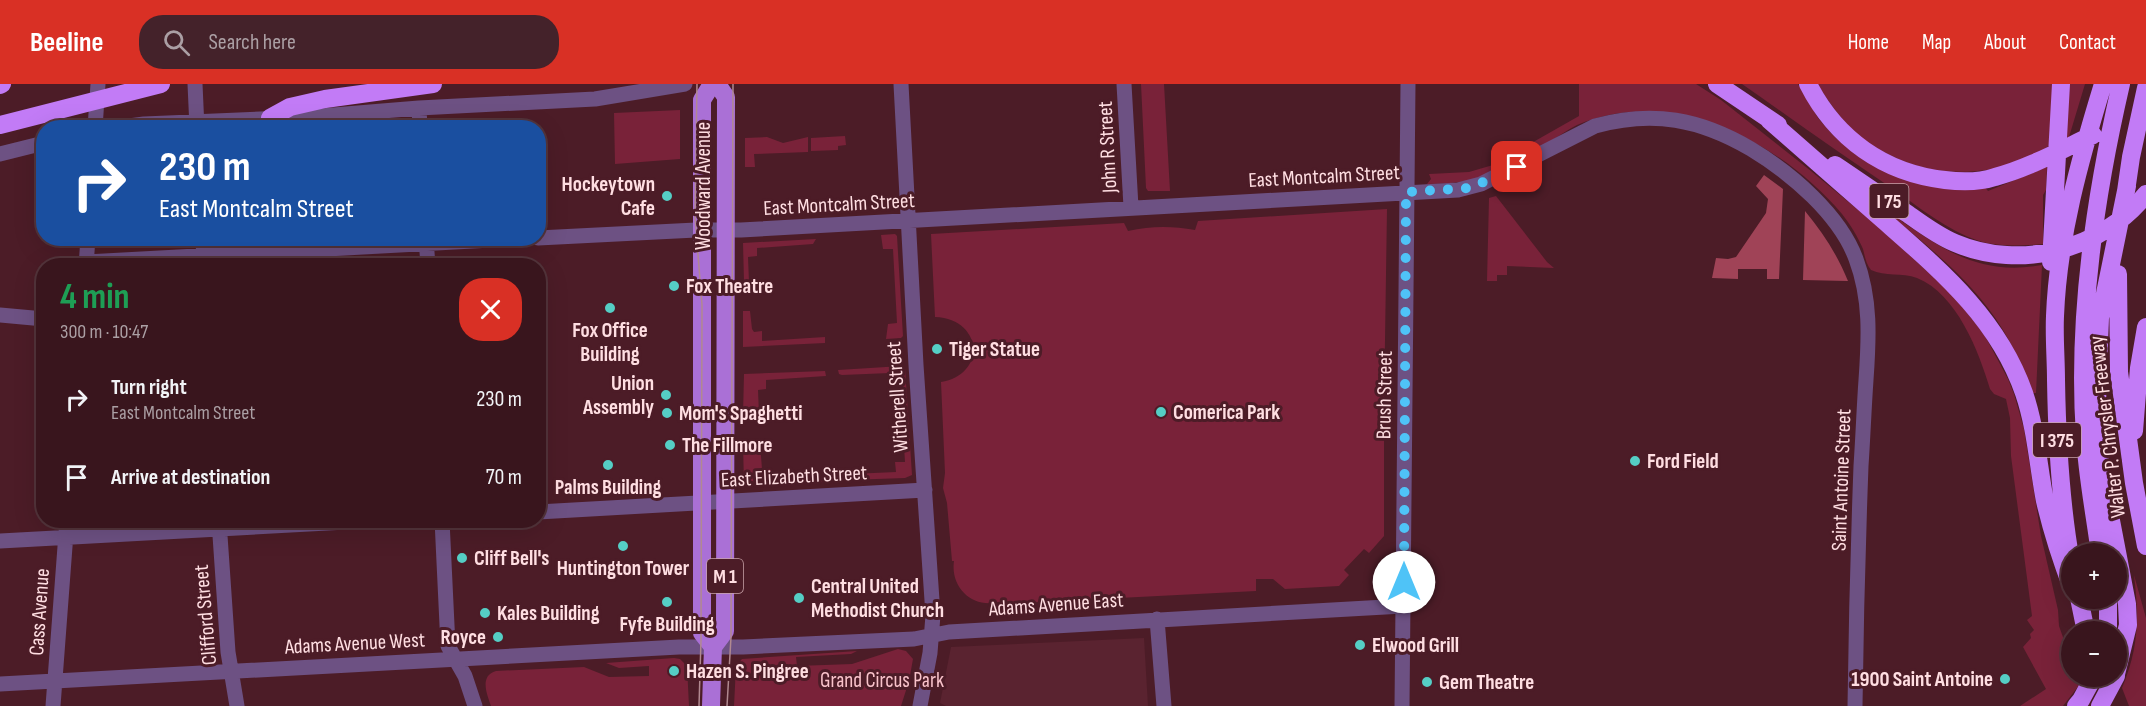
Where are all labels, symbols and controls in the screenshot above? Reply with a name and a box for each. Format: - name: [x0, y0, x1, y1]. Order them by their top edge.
- search box: [139, 15, 559, 69]
- text: Beeline: [30, 26, 103, 59]
- icon: search: [160, 26, 193, 59]
- text: Search here: [208, 29, 296, 56]
- text: Home: [1848, 30, 1889, 55]
- text: Map: [1922, 30, 1951, 55]
- text: About: [1984, 30, 2026, 55]
- text: Contact: [2059, 30, 2116, 55]
- street label: John R Street: [1093, 101, 1122, 194]
- street label: Woodward Avenue: [691, 122, 716, 250]
- pin: [1491, 141, 1542, 192]
- text: 230 m: [159, 142, 251, 193]
- icon: right: [60, 144, 138, 222]
- icon: arrive: [1500, 150, 1533, 183]
- street label: East Montcalm Street: [1248, 160, 1400, 193]
- place label: Hockeytown Cafe: [562, 172, 655, 221]
- road number: I 75: [1870, 184, 1908, 218]
- street label: East Montcalm Street: [763, 188, 915, 221]
- marker: Hockeytown Cafe: [660, 189, 674, 203]
- text: East Montcalm Street: [159, 193, 354, 225]
- place label: Fox Theatre: [686, 274, 773, 299]
- text: 4 min: [60, 276, 130, 319]
- button: close: [459, 278, 522, 341]
- marker: Fox Theatre: [667, 279, 681, 293]
- marker: Fox Office Building: [603, 301, 617, 315]
- place label: Fox Office Building: [572, 318, 648, 367]
- text: 300 m · 10:47: [60, 320, 148, 344]
- street label: Walter P. Chrysler Freeway: [2084, 335, 2131, 519]
- place label: Tiger Statue: [949, 337, 1040, 362]
- street label: Witherell Street: [881, 341, 914, 453]
- marker: Tiger Statue: [930, 342, 944, 356]
- street label: Brush Street: [1371, 351, 1398, 439]
- place label: Union Assembly: [582, 371, 654, 420]
- text: Turn right: [111, 374, 187, 401]
- icon: right: [60, 383, 93, 416]
- text: 230 m: [476, 386, 522, 413]
- marker: Union Assembly: [659, 388, 673, 402]
- place label: Comerica Park: [1173, 400, 1280, 425]
- text: East Montcalm Street: [111, 401, 255, 425]
- place label: Mom's Spaghetti: [679, 401, 802, 426]
- marker: Comerica Park: [1154, 405, 1168, 419]
- marker: Mom's Spaghetti: [660, 406, 674, 420]
- street label: Saint Antoine Street: [1827, 408, 1856, 552]
- road number: I 375: [2033, 423, 2081, 457]
- place label: The Fillmore: [682, 433, 772, 458]
- marker: The Fillmore: [663, 438, 677, 452]
- place label: Ford Field: [1647, 449, 1719, 474]
- marker: Ford Field: [1628, 454, 1642, 468]
- marker: Palms Building: [601, 458, 615, 472]
- street label: East Elizabeth Street: [720, 460, 868, 493]
- icon: arrive: [60, 461, 93, 494]
- text: Arrive at destination: [111, 464, 270, 491]
- text: 70 m: [486, 464, 522, 491]
- place label: Palms Building: [555, 475, 661, 500]
- marker: Huntington Tower: [616, 539, 630, 553]
- map controls: [2061, 543, 2127, 687]
- button: +: [2061, 543, 2127, 609]
- place label: Cliff Bell's: [474, 546, 549, 571]
- position arrow: [1372, 550, 1436, 614]
- marker: Cliff Bell's: [455, 551, 469, 565]
- place label: Huntington Tower: [557, 556, 690, 581]
- road number: M 1: [707, 559, 743, 593]
- street label: Clifford Street: [189, 564, 222, 666]
- street label: Cass Avenue: [24, 568, 55, 657]
- place label: Central United Methodist Church: [811, 574, 944, 623]
- street label: Adams Avenue East: [987, 587, 1124, 622]
- marker: Central United Methodist Church: [792, 591, 806, 605]
- marker: Fyfe Building: [660, 595, 674, 609]
- place label: Kales Building: [497, 601, 600, 626]
- marker: Kales Building: [478, 606, 492, 620]
- place label: Fyfe Building: [619, 612, 715, 637]
- button: −: [2061, 621, 2127, 687]
- place label: Royce: [441, 625, 486, 650]
- street label: Adams Avenue West: [283, 627, 426, 660]
- marker: Royce: [491, 630, 505, 644]
- place label: Elwood Grill: [1372, 633, 1459, 658]
- marker: Elwood Grill: [1353, 638, 1367, 652]
- place label: Hazen S. Pingree: [686, 659, 809, 684]
- marker: Hazen S. Pingree: [667, 664, 681, 678]
- place label: 1900 Saint Antoine: [1851, 667, 1993, 692]
- park label: Grand Circus Park: [820, 668, 944, 693]
- place label: Gem Theatre: [1439, 670, 1534, 695]
- marker: 1900 Saint Antoine: [1998, 672, 2012, 686]
- marker: Gem Theatre: [1420, 675, 1434, 689]

